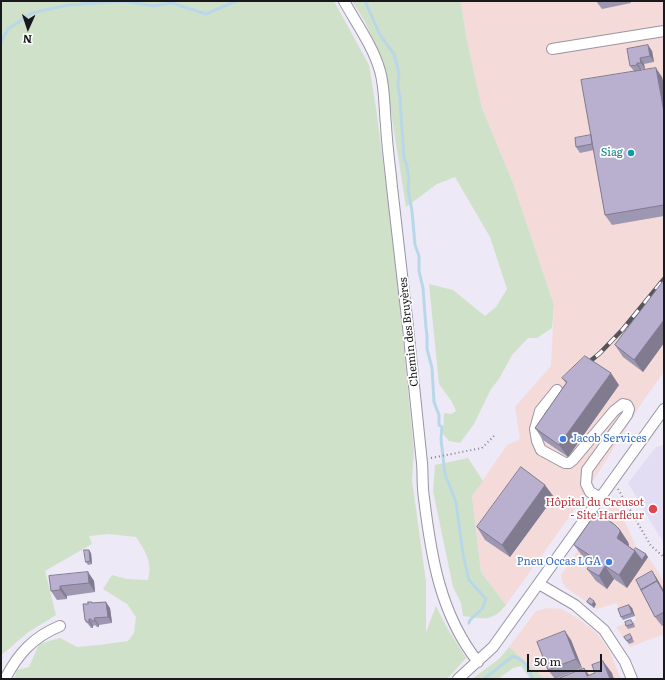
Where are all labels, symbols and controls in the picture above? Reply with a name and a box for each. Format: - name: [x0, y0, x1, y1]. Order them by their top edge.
- north arrow: [8, 8, 48, 48]
- text: N: [22, 32, 32, 48]
- place label: Siag: [601, 146, 623, 160]
- marker: Siag: [626, 148, 636, 158]
- street label: Chemin des Bruyères: [397, 277, 421, 387]
- place label: Jacob Services: [571, 432, 646, 446]
- marker: Jacob Services: [558, 434, 568, 444]
- place label: Hôpital du Creusot - Site Harfleur: [545, 496, 644, 522]
- marker: Hôpital du Creusot - Site Harfleur: [647, 503, 659, 515]
- place label: Pneu Occas LGA: [517, 555, 601, 569]
- marker: Pneu Occas LGA: [604, 557, 614, 567]
- scale bar: [529, 646, 604, 672]
- text: 50 m: [534, 652, 561, 670]

